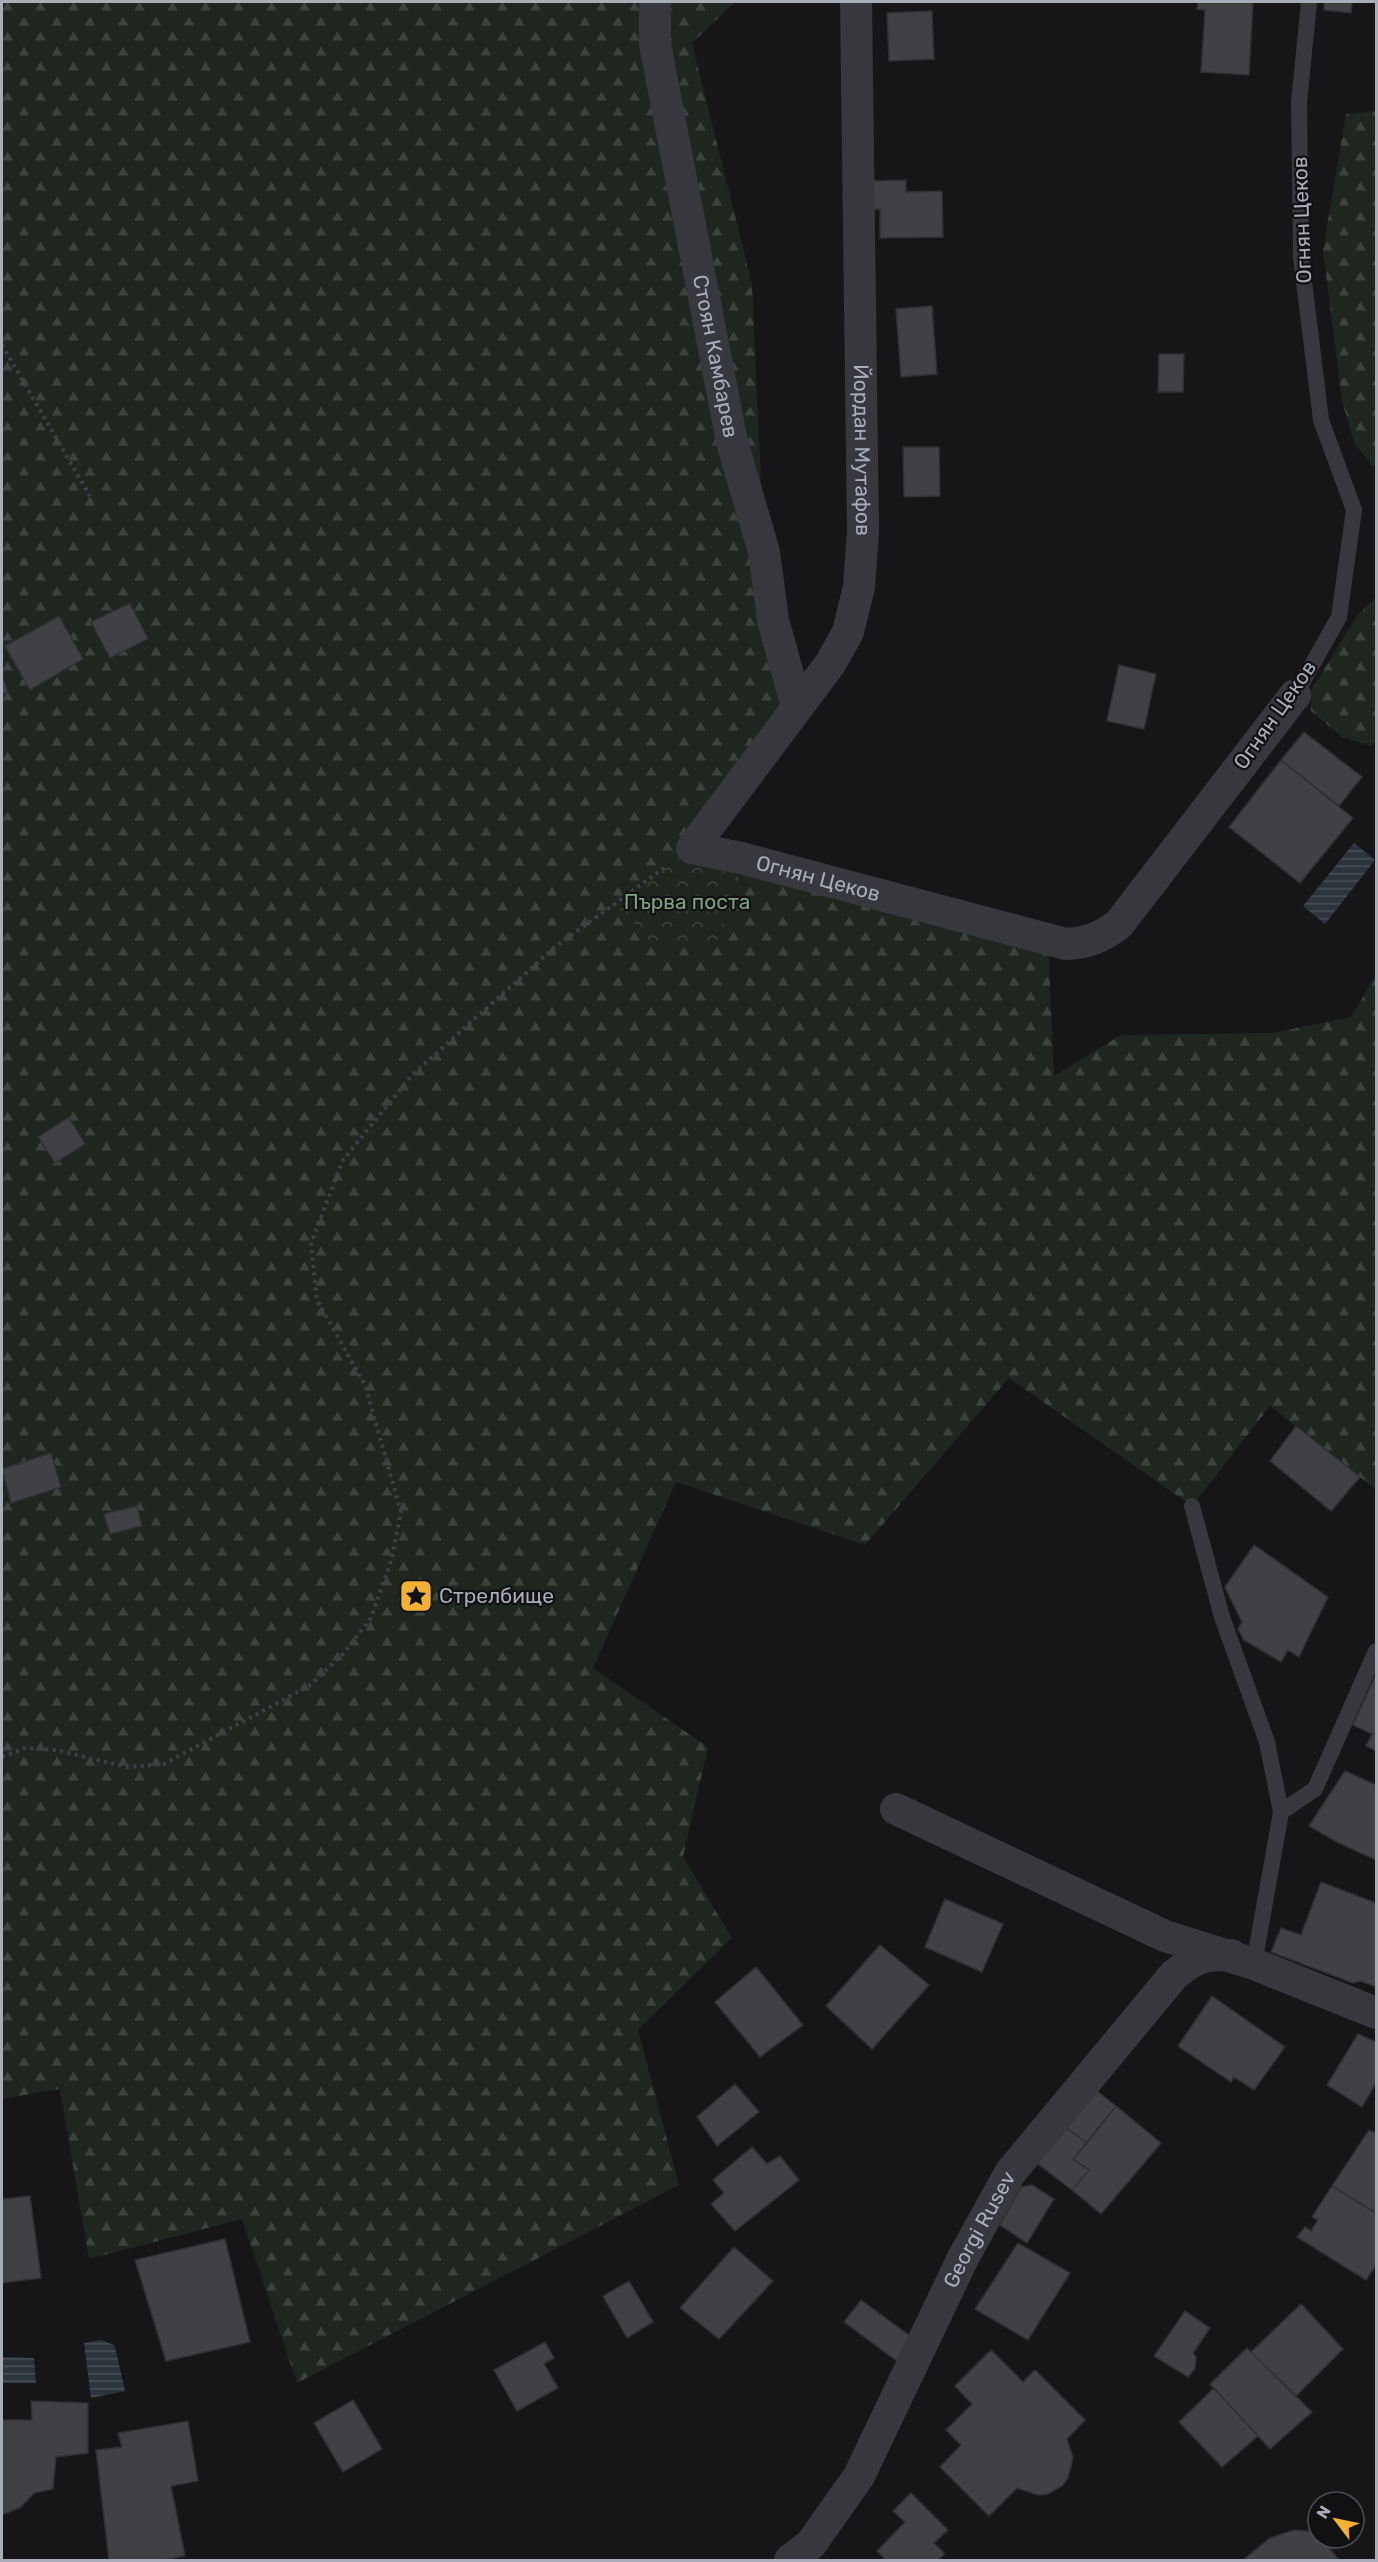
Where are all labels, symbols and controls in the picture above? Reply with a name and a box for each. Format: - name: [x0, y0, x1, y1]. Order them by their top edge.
- street label: Огнян Цеков: [1287, 156, 1316, 284]
- street label: Стоян Камбарев: [688, 273, 744, 440]
- street label: Йордан Мутафов: [849, 364, 876, 536]
- street label: Огнян Цеков: [1228, 655, 1321, 774]
- street label: Огнян Цеков: [754, 850, 883, 906]
- park label: Първа поста: [624, 889, 750, 914]
- place icon: Стрелбище: [398, 1578, 434, 1614]
- place label: Стрелбище: [439, 1583, 554, 1608]
- street label: Georgi Rusev: [938, 2167, 1021, 2292]
- north arrow: [1306, 2490, 1366, 2550]
- text: N: [1313, 2502, 1335, 2522]

